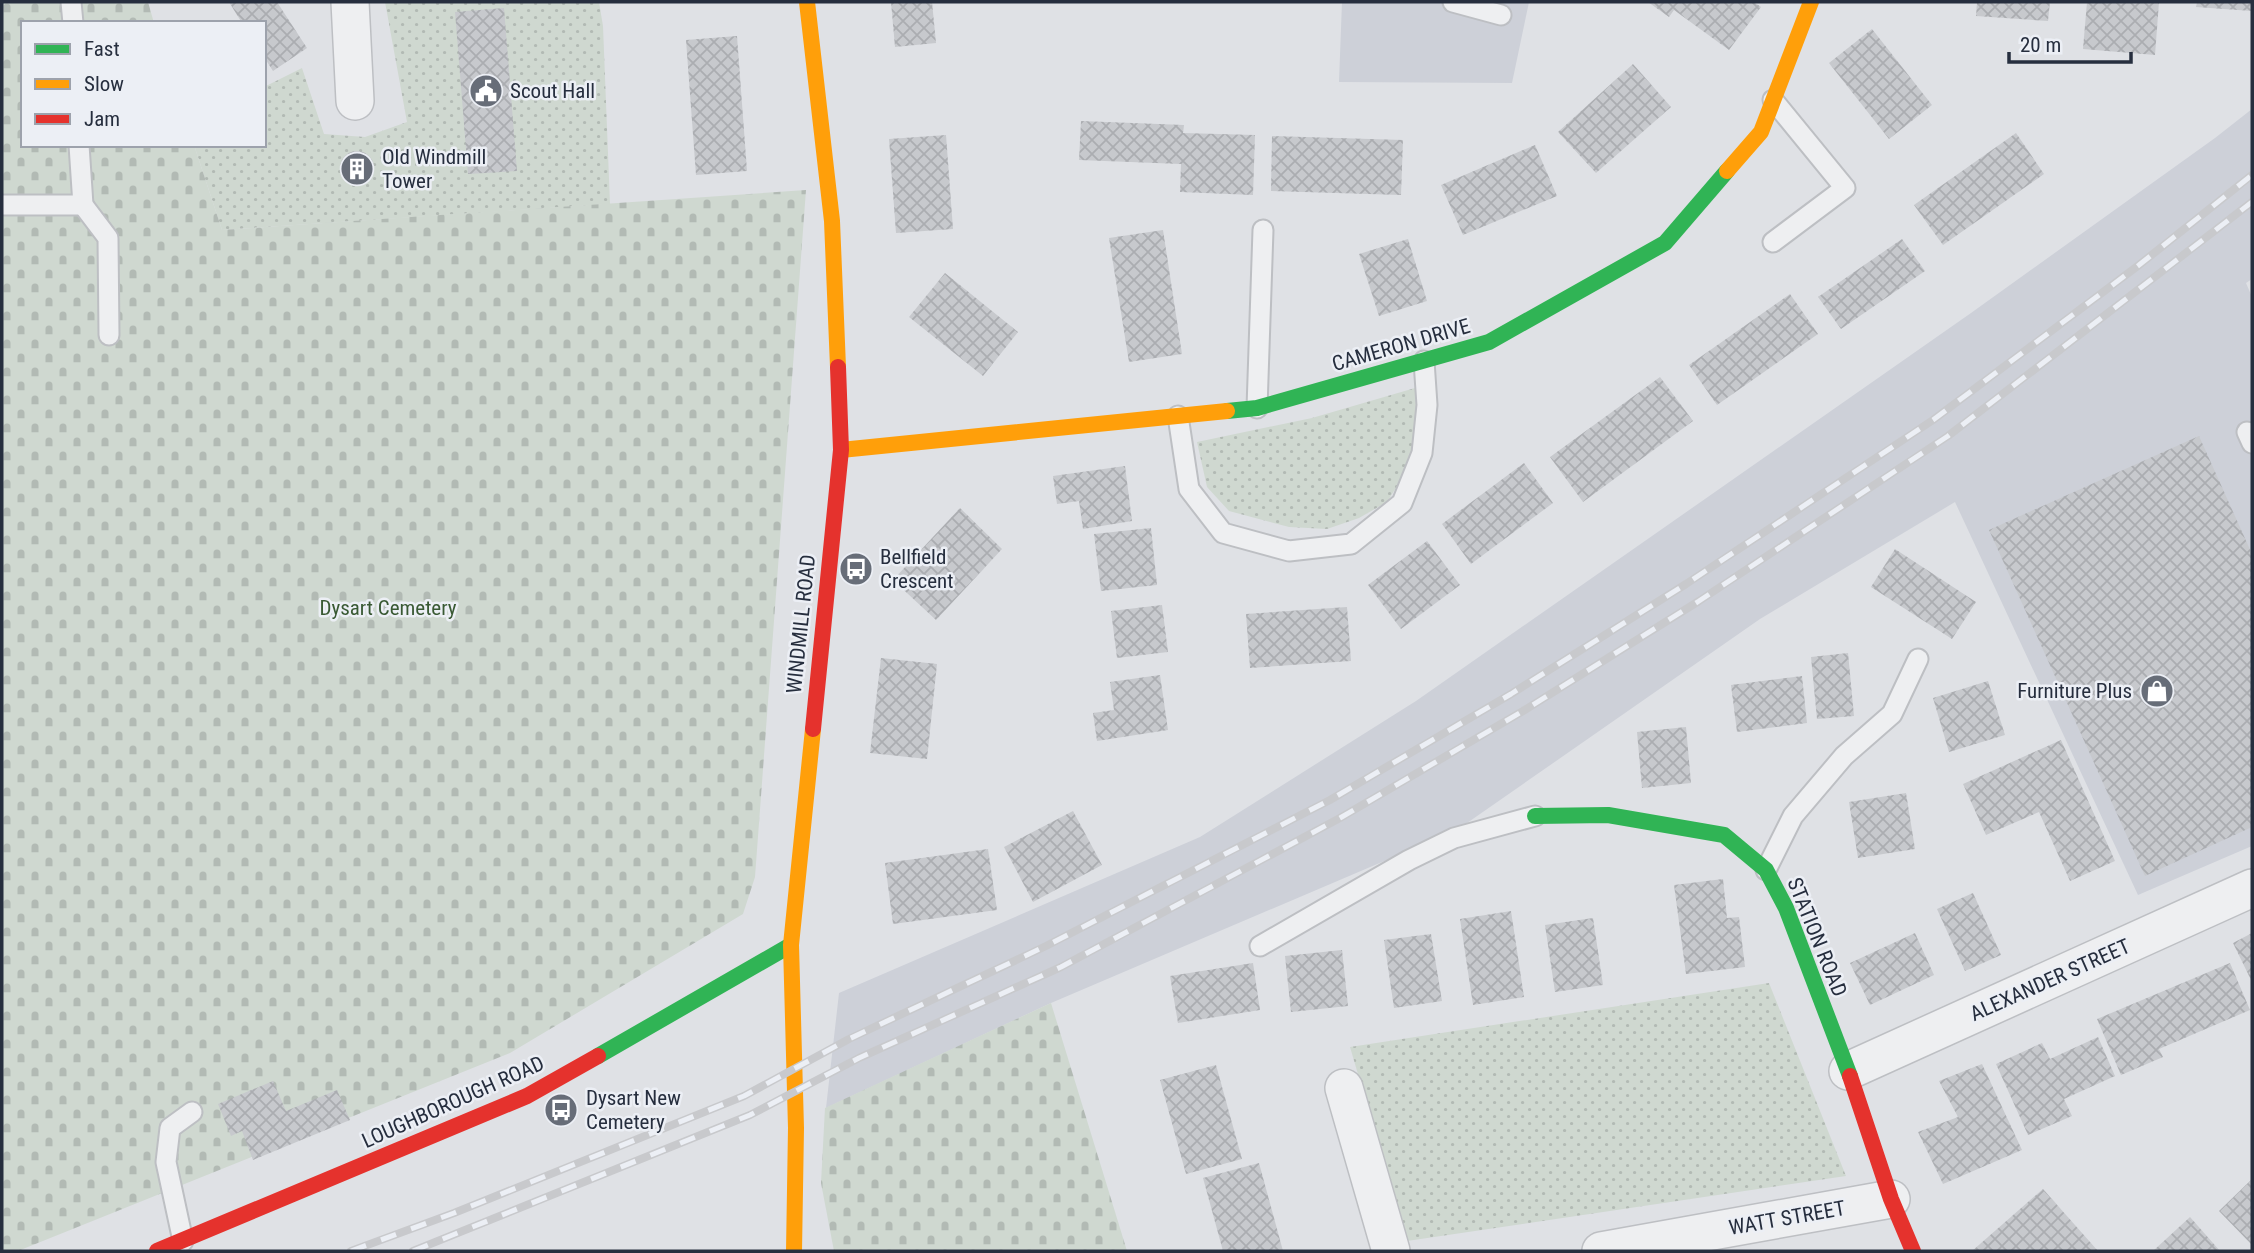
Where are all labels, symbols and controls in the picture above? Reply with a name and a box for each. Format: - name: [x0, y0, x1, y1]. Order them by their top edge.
- legend: [21, 21, 266, 147]
- scale bar: [2009, 21, 2132, 65]
- text: 20 m: [2020, 33, 2061, 57]
- text: Fast: [84, 37, 120, 61]
- text: Slow: [84, 72, 124, 96]
- public building icon: Scout Hall: [467, 72, 505, 110]
- place label: Scout Hall: [510, 79, 595, 103]
- text: Jam: [84, 107, 120, 131]
- place label: Old Windmill Tower: [382, 145, 486, 193]
- building icon: Old Windmill Tower: [338, 150, 376, 188]
- street label: CAMERON DRIVE: [1329, 314, 1473, 376]
- place label: Bellfield Crescent: [880, 545, 953, 593]
- bus stop icon: Bellfield Crescent: [837, 550, 875, 588]
- street label: WINDMILL ROAD: [782, 553, 820, 695]
- park label: Dysart Cemetery: [319, 596, 457, 620]
- shop icon: Furniture Plus: [2138, 672, 2176, 710]
- place label: Furniture Plus: [2017, 679, 2132, 703]
- street label: STATION ROAD: [1782, 874, 1852, 1000]
- street label: ALEXANDER STREET: [1966, 934, 2134, 1026]
- street label: LOUGHBOROUGH ROAD: [358, 1051, 548, 1153]
- place label: Dysart New Cemetery: [586, 1086, 681, 1134]
- bus stop icon: Dysart New Cemetery: [542, 1091, 580, 1129]
- street label: WATT STREET: [1727, 1196, 1847, 1240]

